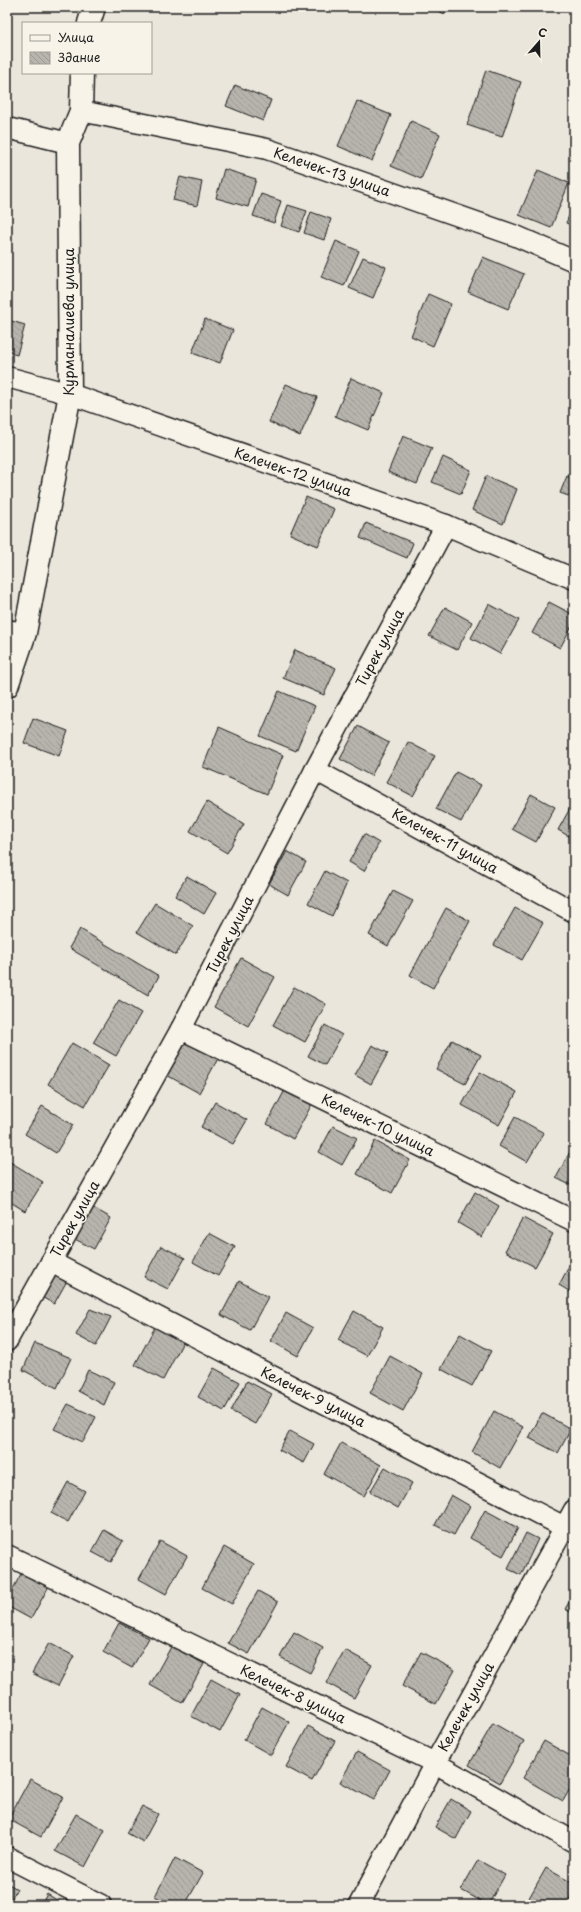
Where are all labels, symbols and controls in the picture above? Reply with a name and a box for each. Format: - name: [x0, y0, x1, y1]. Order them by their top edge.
- legend: [22, 22, 152, 74]
- north arrow: [519, 22, 559, 62]
- text: С: [536, 23, 549, 42]
- text: Улица: [58, 28, 94, 46]
- text: Здание: [58, 48, 100, 66]
- street label: Келечек-13 улица: [271, 142, 394, 201]
- street label: Курманалиева улица: [58, 248, 79, 396]
- street label: Келечек-12 улица: [232, 442, 355, 502]
- street label: Тирек улица: [350, 605, 409, 690]
- street label: Келечек-11 улица: [388, 803, 502, 879]
- street label: Тирек улица: [201, 892, 258, 978]
- street label: Келечек-10 улица: [318, 1088, 438, 1161]
- street label: Тирек улица: [45, 1176, 105, 1261]
- street label: Келечек-9 улица: [257, 1361, 369, 1432]
- street label: Келечек улица: [432, 1658, 499, 1755]
- street label: Келечек-8 улица: [237, 1659, 350, 1728]

